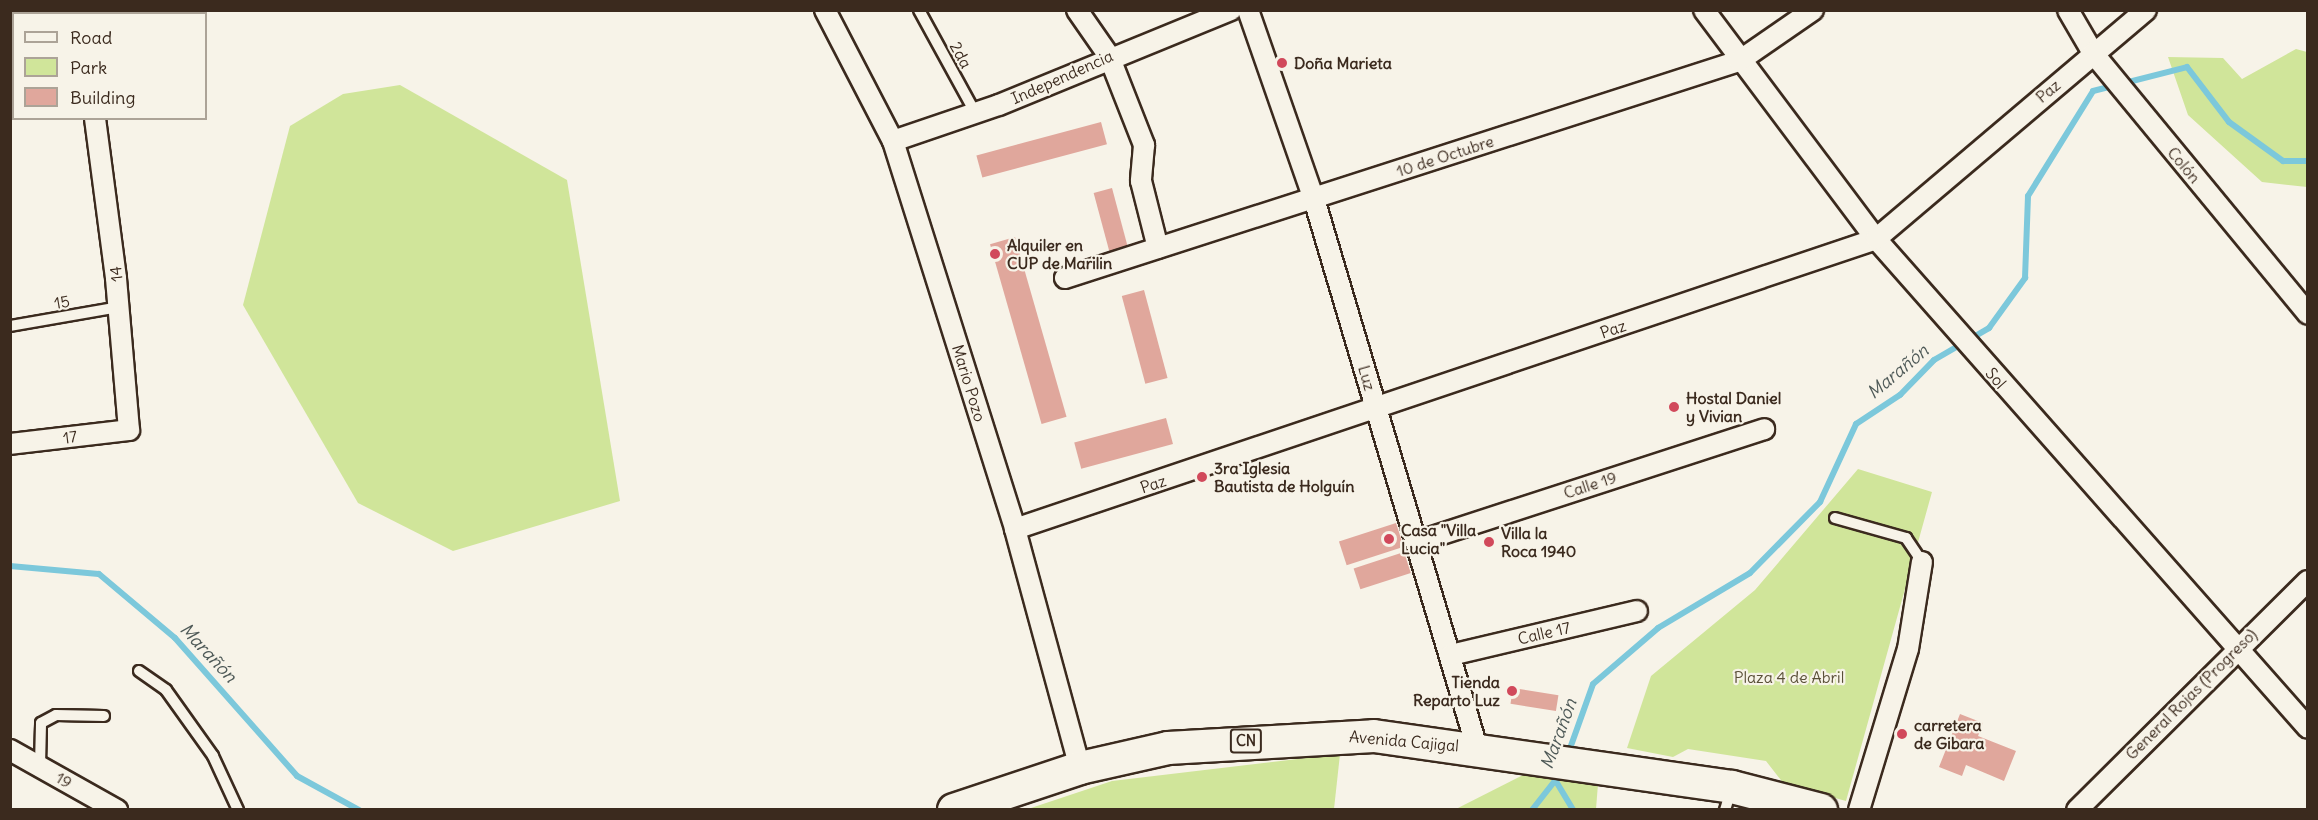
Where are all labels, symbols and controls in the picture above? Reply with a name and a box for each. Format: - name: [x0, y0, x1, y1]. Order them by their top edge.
- legend: [12, 12, 207, 120]
- text: Road: [70, 26, 112, 49]
- street label: 2da: [946, 38, 976, 72]
- street label: Independencia: [1008, 46, 1116, 108]
- place label: Doña Marieta: [1294, 53, 1392, 73]
- text: Park: [70, 56, 107, 79]
- marker: Doña Marieta: [1275, 56, 1289, 70]
- street label: Paz: [2032, 75, 2064, 107]
- text: Building: [70, 86, 135, 109]
- street label: 10 de Octubre: [1394, 131, 1496, 181]
- street label: Colón: [2163, 143, 2205, 187]
- place label: Alquiler en CUP de Marilin: [1007, 235, 1112, 273]
- marker: Alquiler en CUP de Marilin: [988, 247, 1002, 261]
- street label: 14: [106, 265, 126, 283]
- street label: 15: [53, 291, 71, 313]
- street label: Paz: [1598, 316, 1628, 342]
- water label: Marañón: [1863, 340, 1933, 404]
- street label: Mario Pozo: [948, 342, 990, 424]
- street label: Luz: [1354, 363, 1380, 393]
- street label: Sol: [1982, 364, 2010, 392]
- place label: Hostal Daniel y Vivian: [1686, 388, 1781, 426]
- marker: Hostal Daniel y Vivian: [1667, 400, 1681, 414]
- street label: 17: [62, 427, 78, 447]
- place label: 3ra Iglesia Bautista de Holguín: [1214, 458, 1354, 496]
- street label: Calle 19: [1561, 467, 1619, 503]
- marker: 3ra Iglesia Bautista de Holguín: [1195, 470, 1209, 484]
- street label: Paz: [1138, 471, 1168, 497]
- place label: Casa "Villa Lucia": [1401, 520, 1476, 558]
- place label: Villa la Roca 1940: [1501, 523, 1576, 561]
- marker: Casa "Villa Lucia": [1382, 532, 1396, 546]
- marker: Villa la Roca 1940: [1482, 535, 1496, 549]
- street label: Calle 17: [1516, 618, 1572, 648]
- water label: Marañón: [175, 619, 241, 687]
- street label: General Rojas (Progreso): [2121, 624, 2261, 764]
- park label: Plaza 4 de Abril: [1734, 667, 1844, 687]
- place label: Tienda Reparto Luz: [1413, 672, 1500, 710]
- marker: Tienda Reparto Luz: [1505, 684, 1519, 698]
- water label: Marañón: [1536, 696, 1582, 772]
- place label: carretera de Gibara: [1914, 715, 1984, 753]
- street label: Avenida Cajigal: [1348, 727, 1460, 755]
- marker: carretera de Gibara: [1895, 727, 1909, 741]
- road number: CN: [1230, 729, 1262, 753]
- street label: 19: [52, 768, 76, 792]

